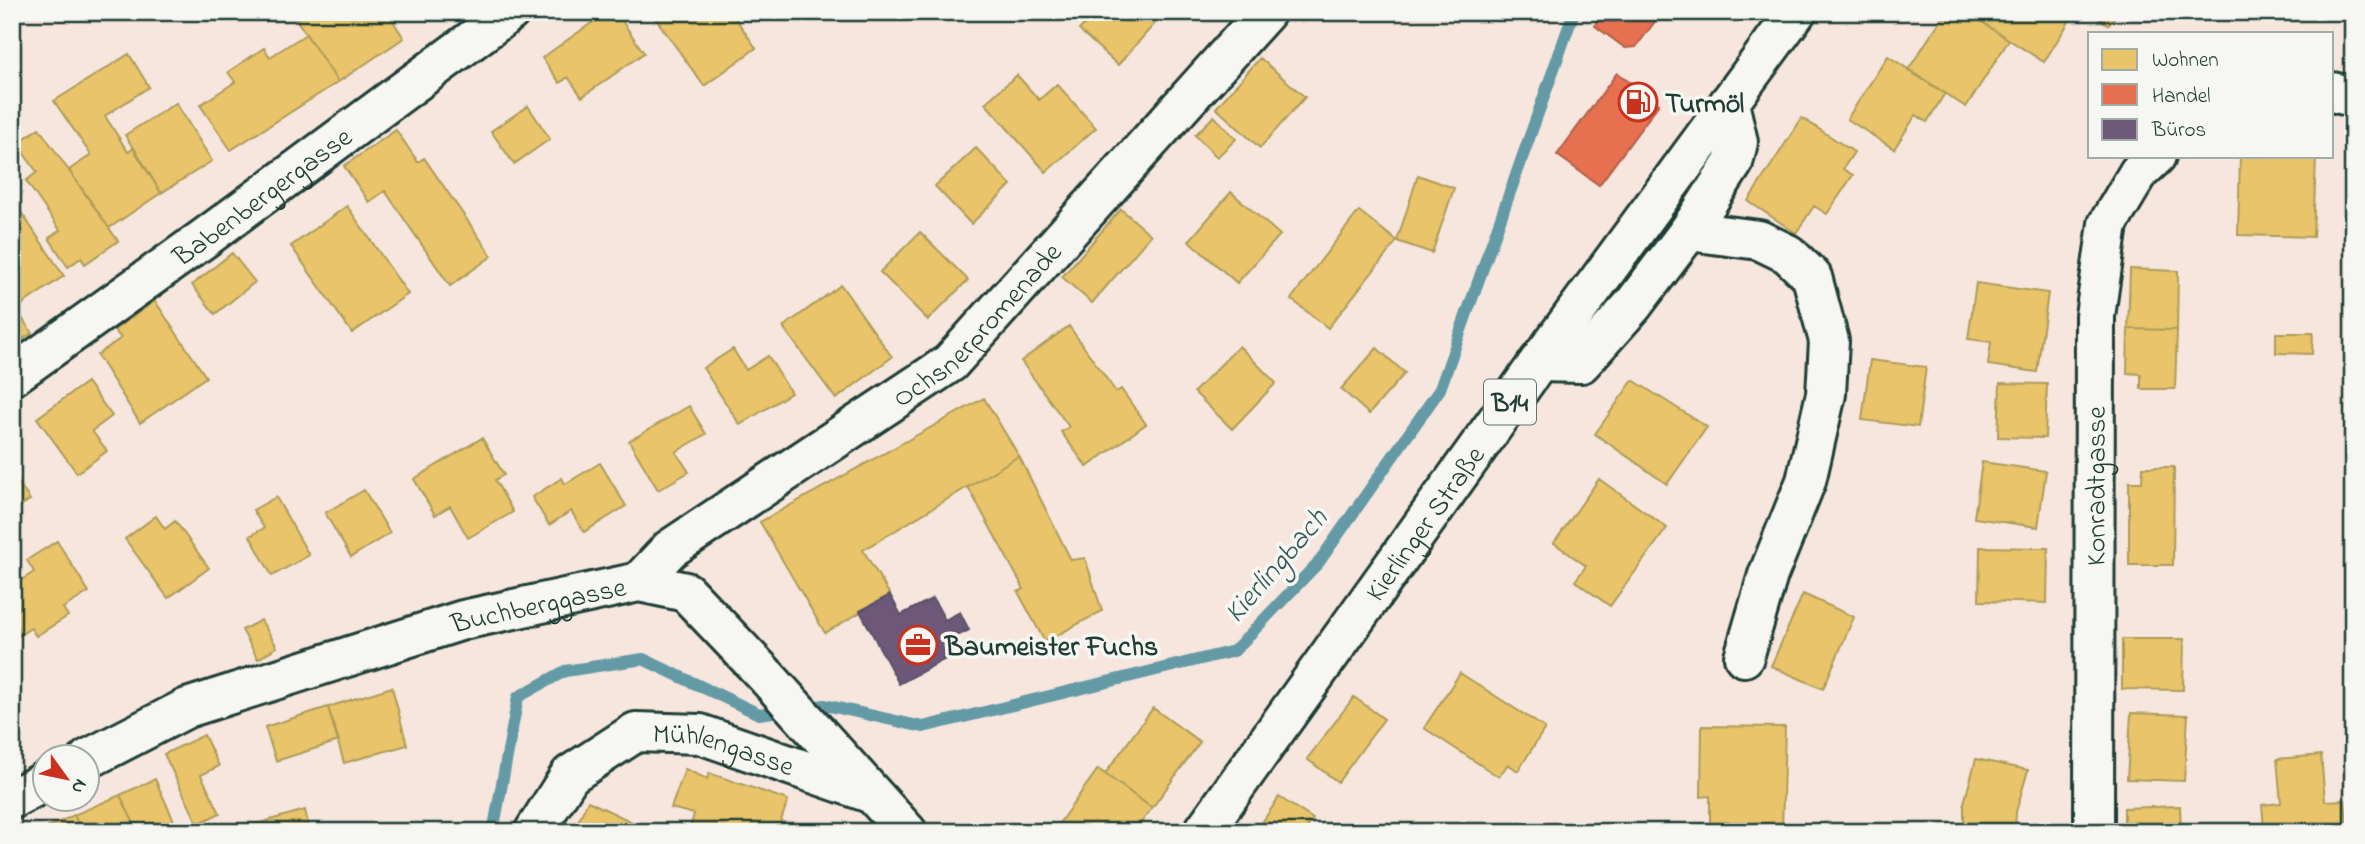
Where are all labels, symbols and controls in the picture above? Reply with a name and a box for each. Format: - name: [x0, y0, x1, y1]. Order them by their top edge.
- legend: [2088, 32, 2334, 158]
- text: Wohnen: [2152, 46, 2219, 76]
- fuel station icon: Turmöl: [1617, 81, 1659, 123]
- text: Handel: [2152, 82, 2211, 112]
- place label: Turmöl: [1665, 85, 1744, 126]
- text: Büros: [2151, 116, 2206, 146]
- street label: Babenbergergasse: [165, 118, 362, 279]
- street label: Ochsnerpromenade: [885, 234, 1073, 420]
- road number: B14: [1484, 380, 1536, 424]
- street label: Konradtgasse: [2078, 406, 2119, 566]
- street label: Kierlinger Straße: [1357, 438, 1497, 611]
- water label: Kierlingbach: [1215, 499, 1340, 634]
- street label: Buchberggasse: [445, 568, 631, 647]
- office icon: Baumeister Fuchs: [897, 624, 939, 666]
- place label: Baumeister Fuchs: [943, 628, 1158, 669]
- street label: Mühlengasse: [652, 716, 799, 789]
- north arrow: [32, 742, 102, 812]
- text: N: [63, 773, 93, 799]

